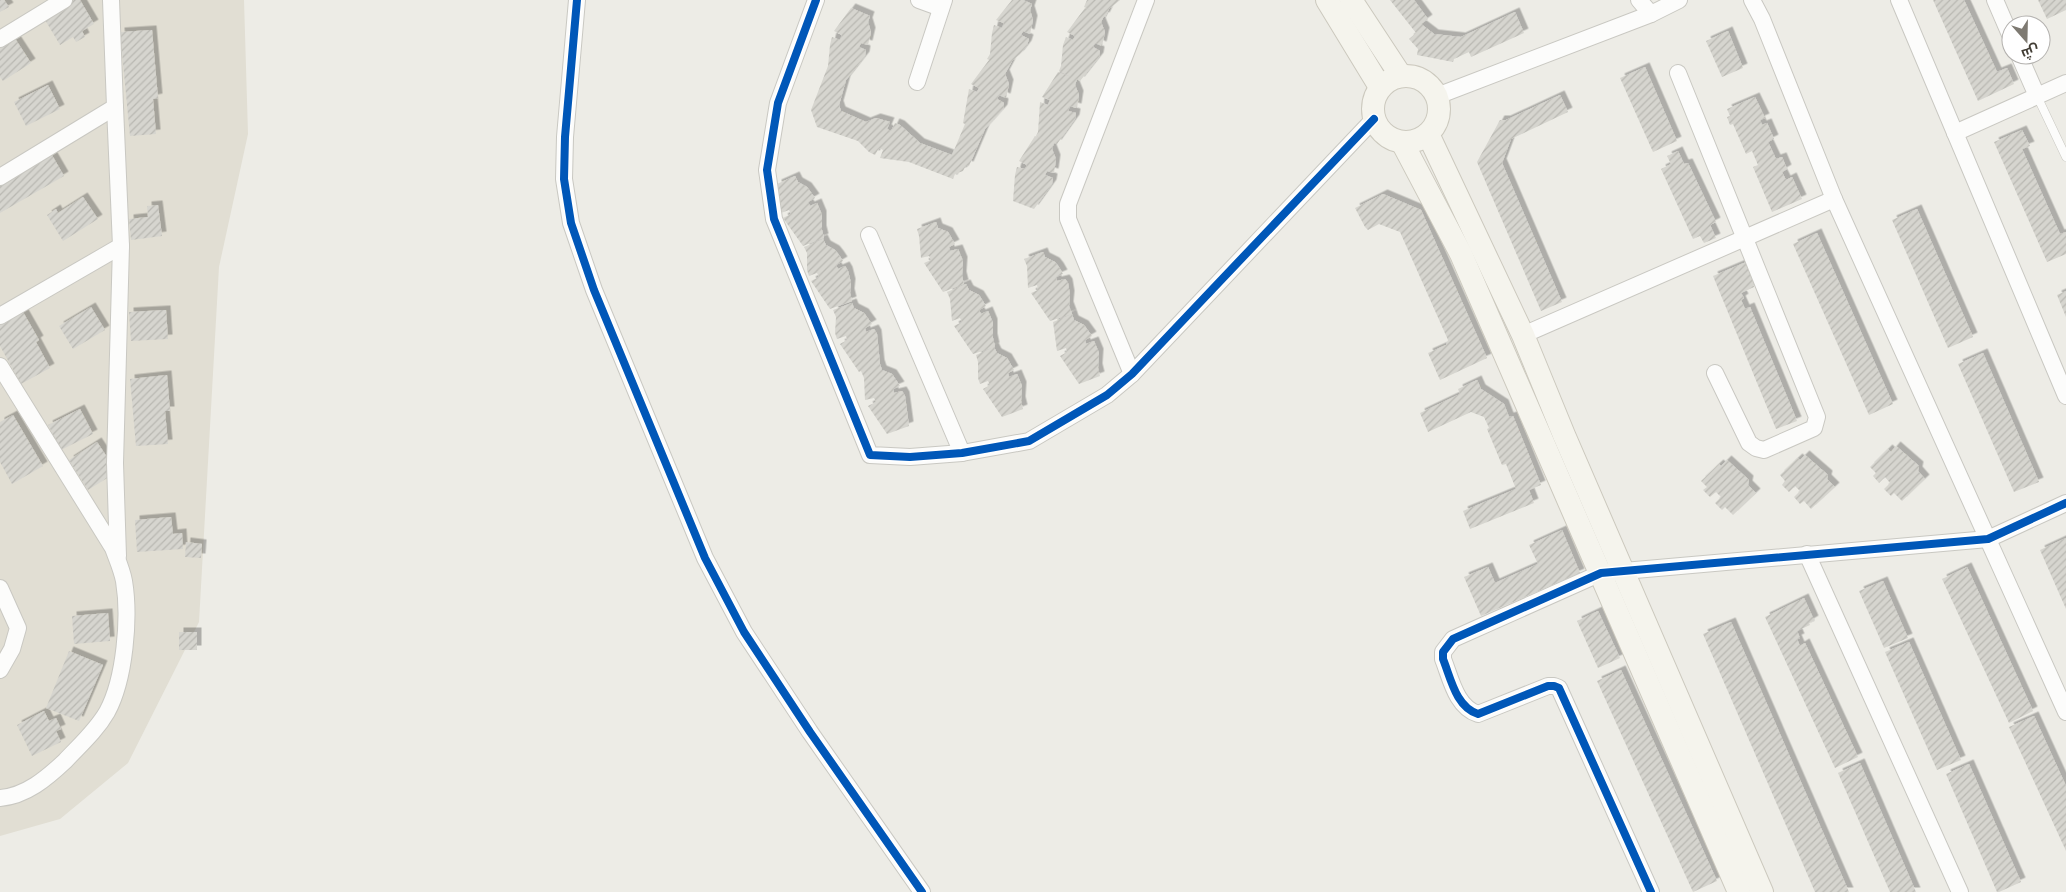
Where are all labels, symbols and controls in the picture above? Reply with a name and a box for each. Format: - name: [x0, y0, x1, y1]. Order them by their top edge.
- north arrow: [2001, 15, 2051, 65]
- text: ش: [2019, 41, 2042, 64]

